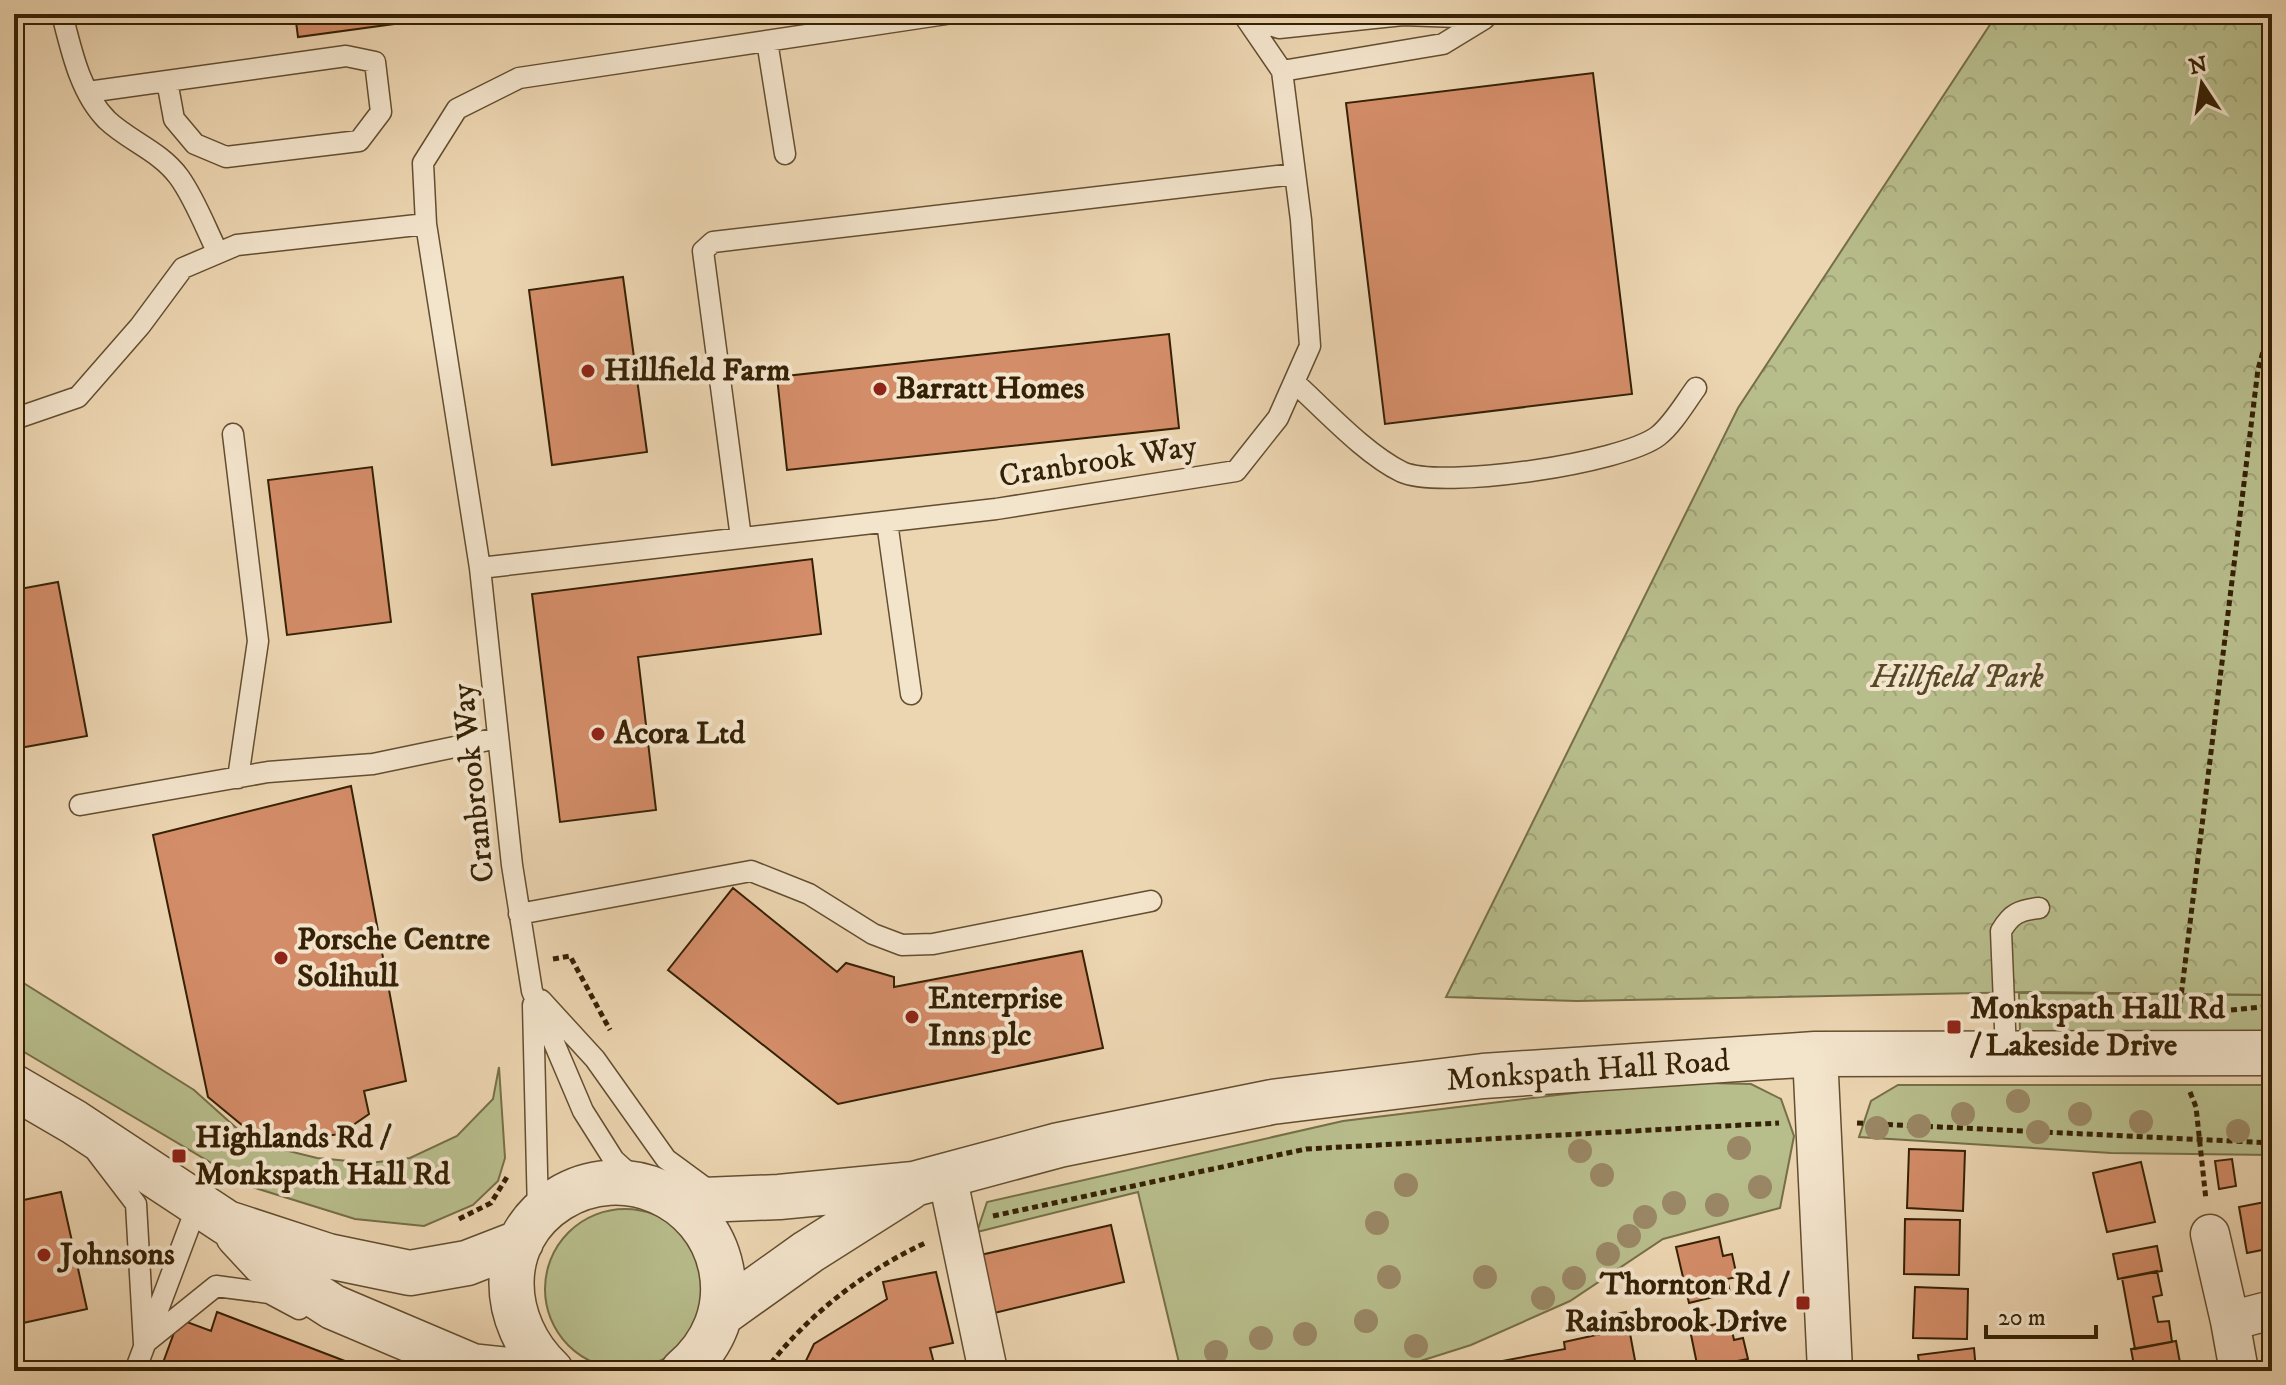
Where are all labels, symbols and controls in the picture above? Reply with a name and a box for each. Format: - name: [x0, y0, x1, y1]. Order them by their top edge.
- north arrow: [2162, 44, 2242, 124]
- text: N: [2187, 51, 2210, 81]
- place label: Hillfield Farm: [604, 351, 790, 391]
- marker: Hillfield Farm: [579, 362, 597, 380]
- place label: Barratt Homes: [896, 369, 1085, 409]
- marker: Barratt Homes: [871, 380, 889, 398]
- street label: Cranbrook Way: [996, 426, 1201, 497]
- park label: Hillfield Park: [1869, 658, 2044, 698]
- street label: Cranbrook Way: [444, 681, 504, 884]
- place label: Acora Ltd: [613, 714, 746, 754]
- marker: Acora Ltd: [589, 725, 607, 743]
- place label: Porsche Centre Solihull: [297, 920, 490, 997]
- marker: Porsche Centre Solihull: [272, 949, 290, 967]
- place label: Enterprise Inns plc: [928, 979, 1063, 1056]
- place label: Monkspath Hall Rd / Lakeside Drive: [1969, 989, 2226, 1066]
- marker: Enterprise Inns plc: [903, 1008, 921, 1026]
- marker: Monkspath Hall Rd / Lakeside Drive: [1945, 1018, 1963, 1036]
- street label: Monkspath Hall Road: [1445, 1041, 1731, 1101]
- place label: Highlands Rd / Monkspath Hall Rd: [195, 1118, 451, 1195]
- marker: Highlands Rd / Monkspath Hall Rd: [170, 1147, 188, 1165]
- place label: Johnsons: [57, 1235, 175, 1275]
- marker: Johnsons: [35, 1246, 53, 1264]
- place label: Thornton Rd / Rainsbrook Drive: [1565, 1265, 1790, 1342]
- scale bar: [1986, 1289, 2096, 1339]
- marker: Thornton Rd / Rainsbrook Drive: [1794, 1294, 1812, 1312]
- text: 20 m: [1998, 1303, 2046, 1333]

